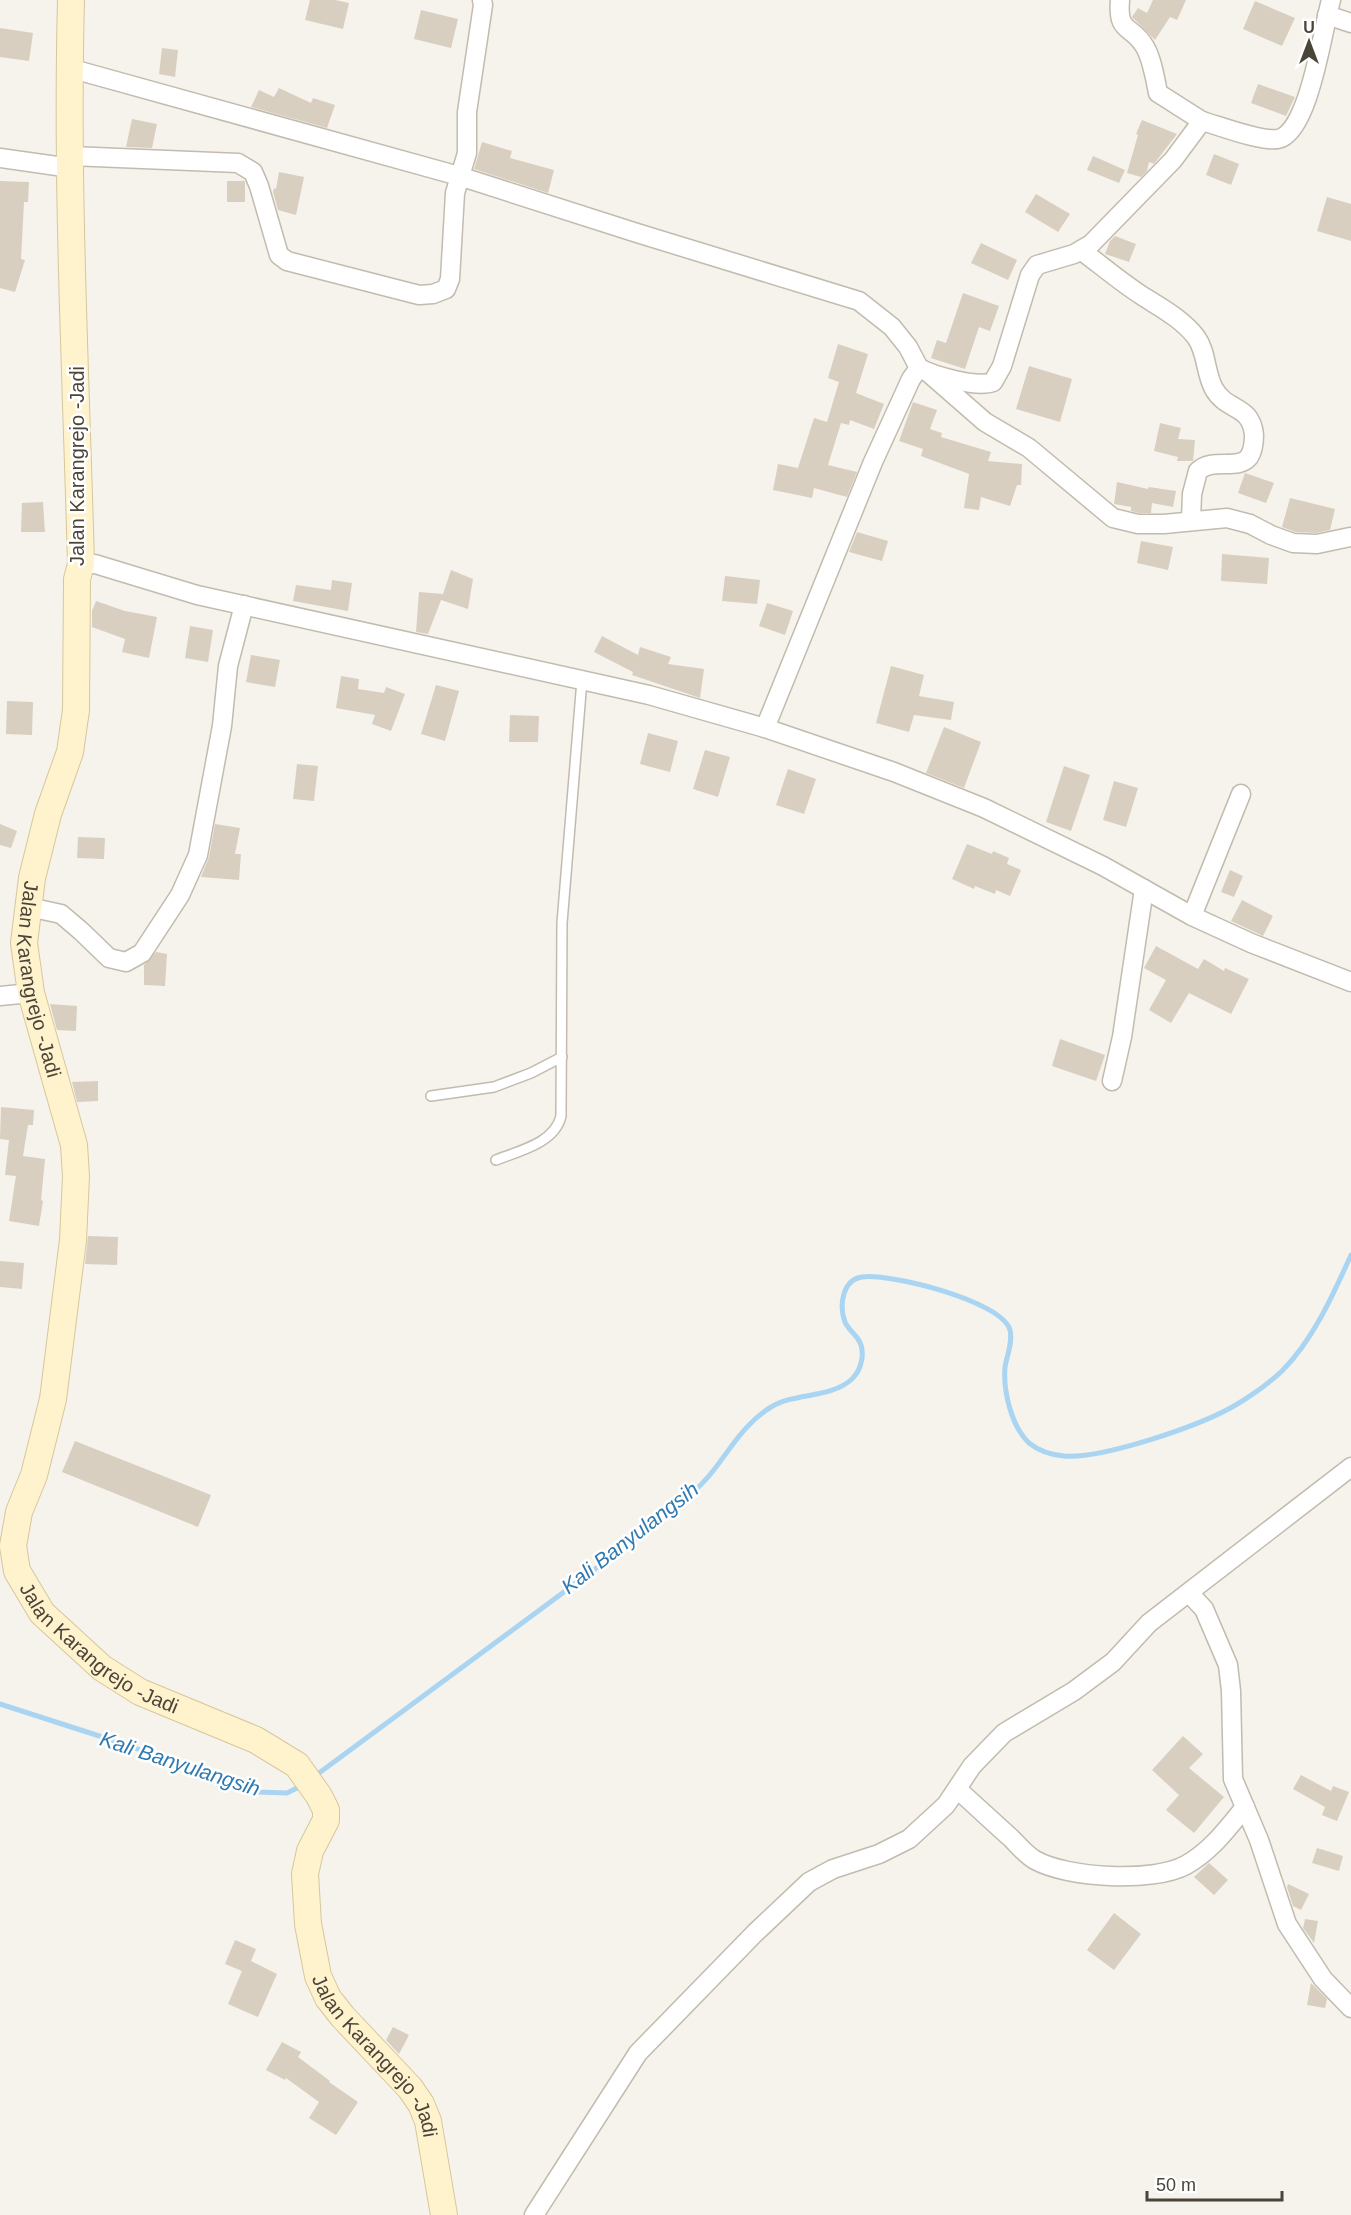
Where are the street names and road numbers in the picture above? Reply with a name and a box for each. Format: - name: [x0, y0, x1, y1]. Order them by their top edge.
- street label: Jalan Karangrejo -Jadi: [66, 366, 88, 566]
- street label: Jalan Karangrejo -Jadi: [12, 880, 65, 1080]
- street label: Jalan Karangrejo -Jadi: [16, 1579, 182, 1718]
- street label: Jalan Karangrejo -Jadi: [308, 1971, 442, 2139]

